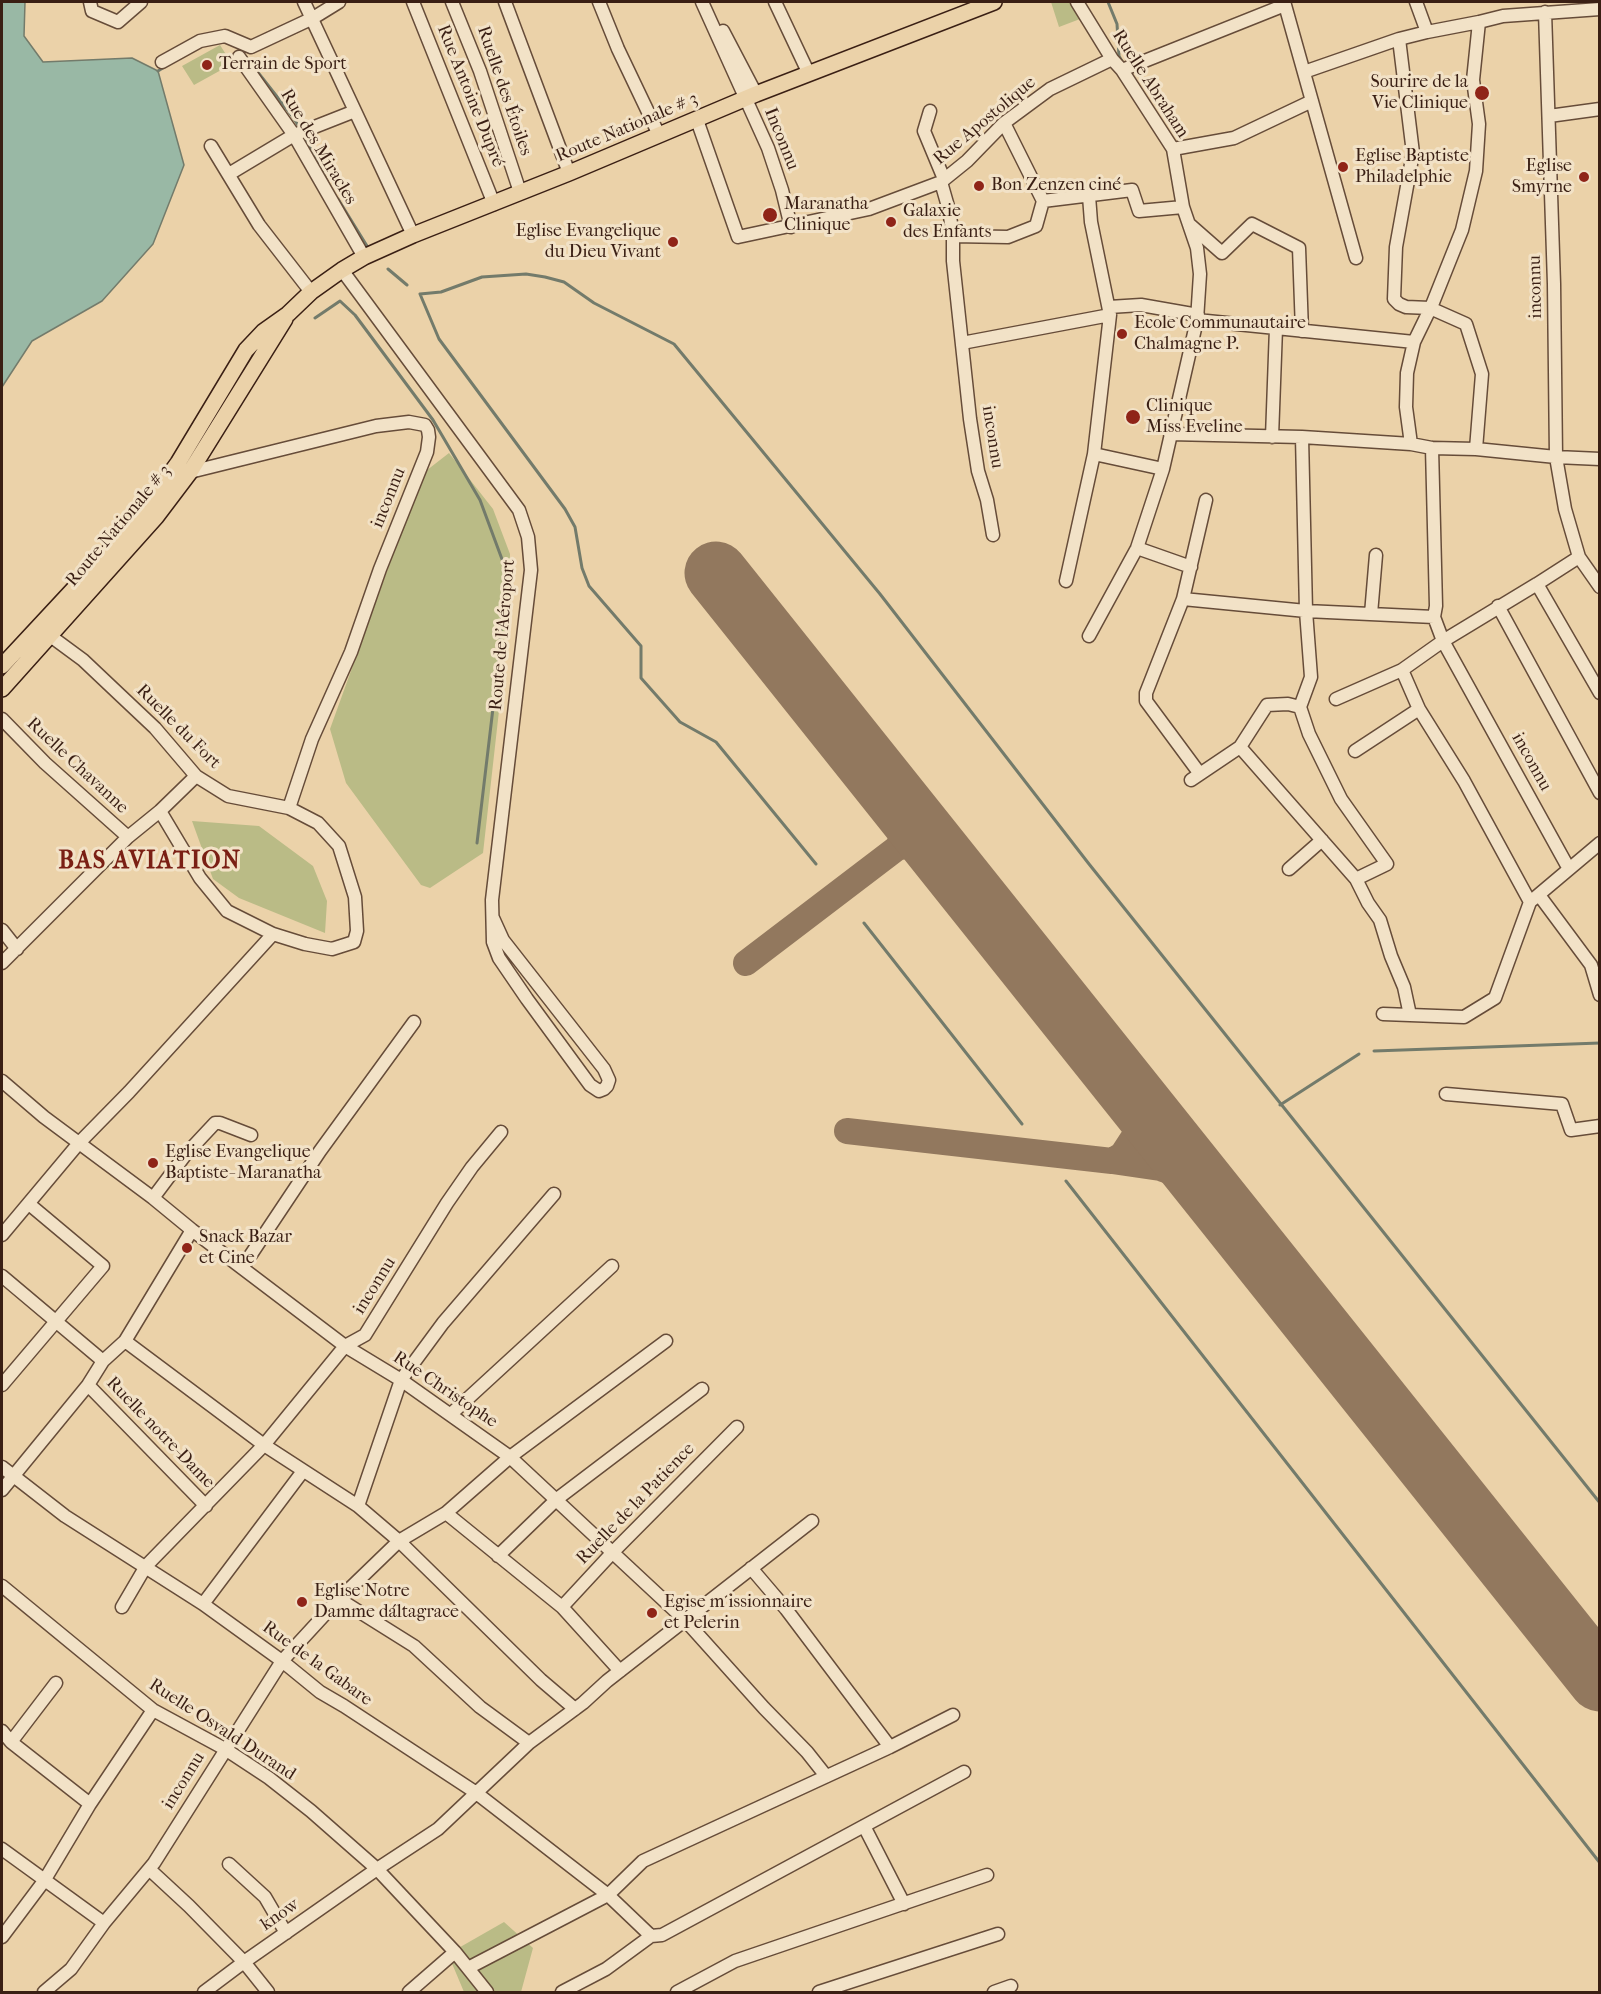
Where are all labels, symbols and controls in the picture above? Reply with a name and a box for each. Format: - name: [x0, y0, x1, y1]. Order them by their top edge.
- street label: Rue Antoine Dupré: [432, 22, 508, 170]
- street label: Ruelle des Étoiles: [472, 23, 536, 159]
- street label: Ruelle Abraham: [1107, 26, 1193, 142]
- place label: Terrain de Sport: [219, 54, 347, 76]
- marker: Terrain de Sport: [200, 58, 214, 72]
- street label: Rue Apostolique: [930, 72, 1040, 170]
- place label: Sourire de la Vie Clinique: [1370, 72, 1468, 115]
- marker: Sourire de la Vie Clinique: [1473, 84, 1491, 102]
- street label: Rue des Miracles: [275, 85, 361, 209]
- street label: Route Nationale # 3: [553, 88, 701, 168]
- street label: Inconnu: [759, 105, 803, 173]
- place label: Eglise Baptiste Philadelphie: [1355, 146, 1469, 188]
- place label: Eglise Smyrne: [1512, 156, 1572, 198]
- marker: Eglise Baptiste Philadelphie: [1336, 160, 1350, 174]
- marker: Eglise Smyrne: [1577, 170, 1591, 184]
- place label: Bon Zenzen ciné: [991, 175, 1121, 197]
- marker: Bon Zenzen ciné: [972, 179, 986, 193]
- place label: Maranatha Clinique: [784, 194, 868, 236]
- place label: Galaxie des Enfants: [903, 201, 991, 244]
- marker: Maranatha Clinique: [761, 206, 779, 224]
- marker: Galaxie des Enfants: [884, 215, 898, 229]
- place label: Eglise Evangelique du Dieu Vivant: [515, 221, 661, 264]
- marker: Eglise Evangelique du Dieu Vivant: [666, 235, 680, 249]
- street label: inconnu: [1525, 255, 1547, 319]
- place label: Ecole Communautaire Chalmagne P.: [1134, 313, 1306, 356]
- marker: Ecole Communautaire Chalmagne P.: [1115, 327, 1129, 341]
- place label: Clinique Miss Eveline: [1146, 396, 1243, 438]
- street label: inconnu: [976, 404, 1008, 470]
- marker: Clinique Miss Eveline: [1124, 408, 1142, 426]
- street label: Route Nationale # 3: [62, 461, 176, 591]
- street label: inconnu: [367, 465, 411, 531]
- street label: Route de l'Aéroport: [486, 558, 520, 712]
- street label: Ruelle du Fort: [131, 680, 225, 774]
- street label: Ruelle Chavanne: [22, 713, 132, 819]
- street label: inconnu: [1506, 729, 1556, 795]
- district label: BAS AVIATION: [59, 848, 241, 876]
- place label: Eglise Evangelique Baptiste- Maranatha: [165, 1142, 321, 1184]
- marker: Eglise Evangelique Baptiste- Maranatha: [146, 1156, 160, 1170]
- place label: Snack Bazar et Cine: [199, 1227, 292, 1270]
- marker: Snack Bazar et Cine: [180, 1241, 194, 1255]
- street label: inconnu: [349, 1253, 401, 1319]
- street label: Rue Christophe: [389, 1347, 501, 1433]
- street label: Ruelle notre-Dame: [101, 1373, 219, 1493]
- street label: Ruelle de la Patience: [572, 1439, 700, 1569]
- place label: Eglise Notre Damme dáltagrace: [314, 1581, 459, 1624]
- place label: Egise m issionnaire et Pelerin: [664, 1592, 812, 1634]
- marker: Eglise Notre Damme dáltagrace: [295, 1595, 309, 1609]
- marker: Egise m issionnaire et Pelerin: [645, 1606, 659, 1620]
- street label: Rue de la Gabare: [258, 1617, 376, 1711]
- street label: Ruelle Osvald Durand: [144, 1674, 300, 1786]
- street label: inconnu: [158, 1748, 210, 1814]
- street label: know: [257, 1894, 303, 1936]

